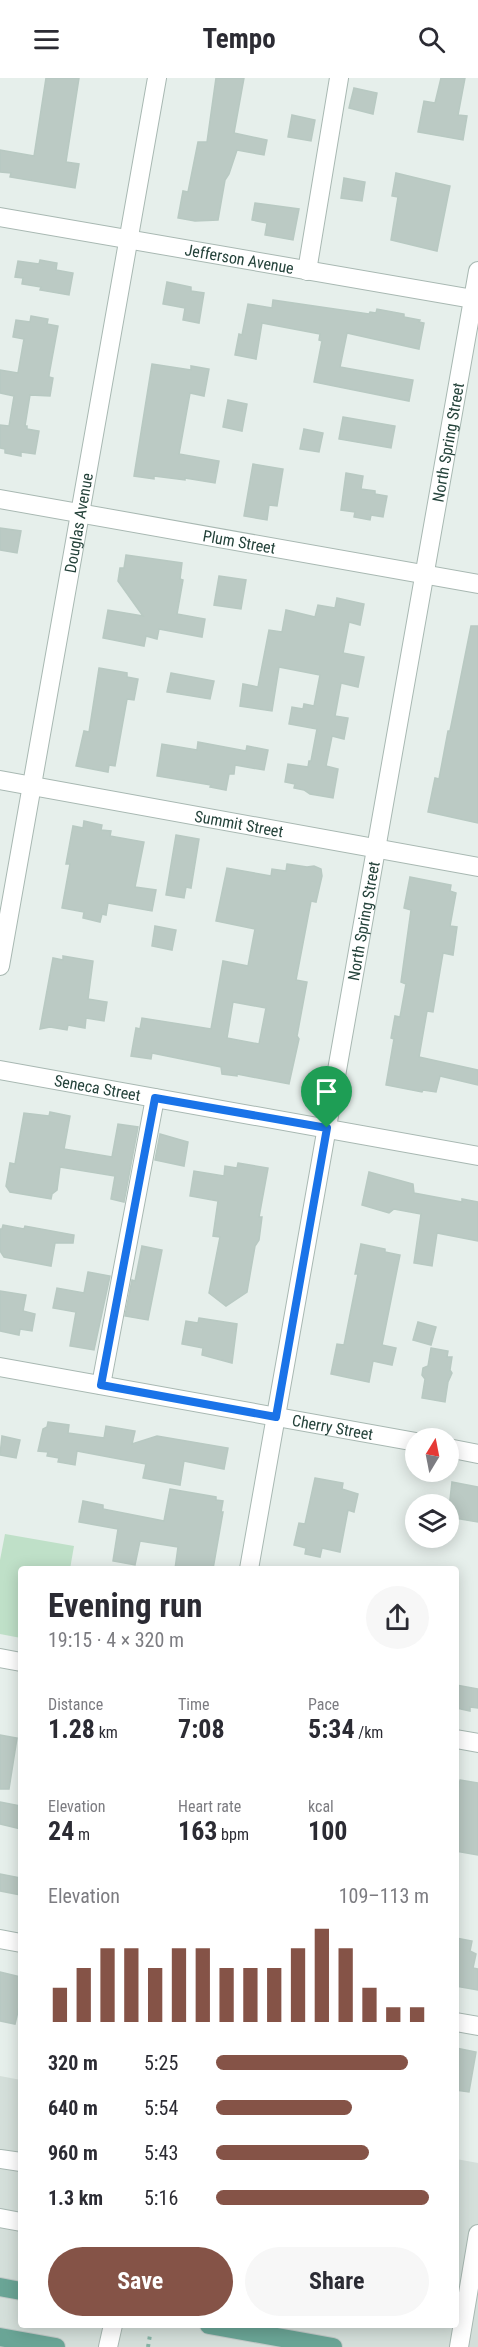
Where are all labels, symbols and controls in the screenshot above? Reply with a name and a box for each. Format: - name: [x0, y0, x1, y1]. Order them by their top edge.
- icon: menu: [30, 23, 63, 56]
- text: Tempo: [202, 23, 276, 55]
- icon: search: [415, 23, 448, 56]
- street label: Jefferson Avenue: [183, 240, 295, 277]
- street label: North Spring Street: [428, 381, 468, 504]
- street label: Douglas Avenue: [60, 471, 97, 574]
- street label: Plum Street: [201, 526, 277, 557]
- street label: Summit Street: [193, 806, 285, 841]
- street label: North Spring Street: [343, 860, 383, 982]
- pin: [301, 1066, 352, 1128]
- street label: Seneca Street: [53, 1070, 142, 1105]
- icon: arrive: [310, 1075, 343, 1108]
- street label: Cherry Street: [291, 1410, 375, 1444]
- north arrow: [405, 1428, 459, 1482]
- map controls: [405, 1428, 459, 1548]
- button: layers: [405, 1494, 459, 1548]
- text: Evening run: [48, 1586, 203, 1625]
- button: share: [366, 1586, 429, 1649]
- text: 19:15 · 4 × 320 m: [48, 1628, 184, 1652]
- text: Distance: [48, 1695, 103, 1714]
- text: Time: [178, 1695, 210, 1714]
- text: Pace: [308, 1695, 339, 1714]
- text: 1.28: [48, 1714, 95, 1744]
- text: 7:08: [178, 1714, 225, 1744]
- text: 5:34: [308, 1714, 355, 1744]
- text: km: [95, 1723, 118, 1742]
- text: /km: [355, 1723, 383, 1742]
- text: Elevation: [48, 1797, 106, 1816]
- text: Heart rate: [178, 1797, 241, 1816]
- text: kcal: [308, 1797, 334, 1816]
- text: 24: [48, 1816, 74, 1846]
- text: 163: [178, 1816, 217, 1846]
- text: 100: [308, 1816, 347, 1846]
- text: m: [74, 1825, 90, 1844]
- text: bpm: [217, 1825, 249, 1844]
- text: Elevation: [48, 1884, 120, 1908]
- text: 109–113 m: [339, 1884, 429, 1908]
- text: 320 m: [48, 2051, 98, 2075]
- text: 5:25: [144, 2051, 178, 2075]
- text: 640 m: [48, 2096, 98, 2120]
- text: 5:54: [144, 2096, 178, 2120]
- text: 960 m: [48, 2141, 98, 2165]
- text: 5:43: [144, 2141, 178, 2165]
- text: 1.3 km: [48, 2186, 103, 2210]
- text: 5:16: [144, 2186, 178, 2210]
- button: Save: [48, 2247, 233, 2316]
- button: Share: [245, 2247, 429, 2316]

